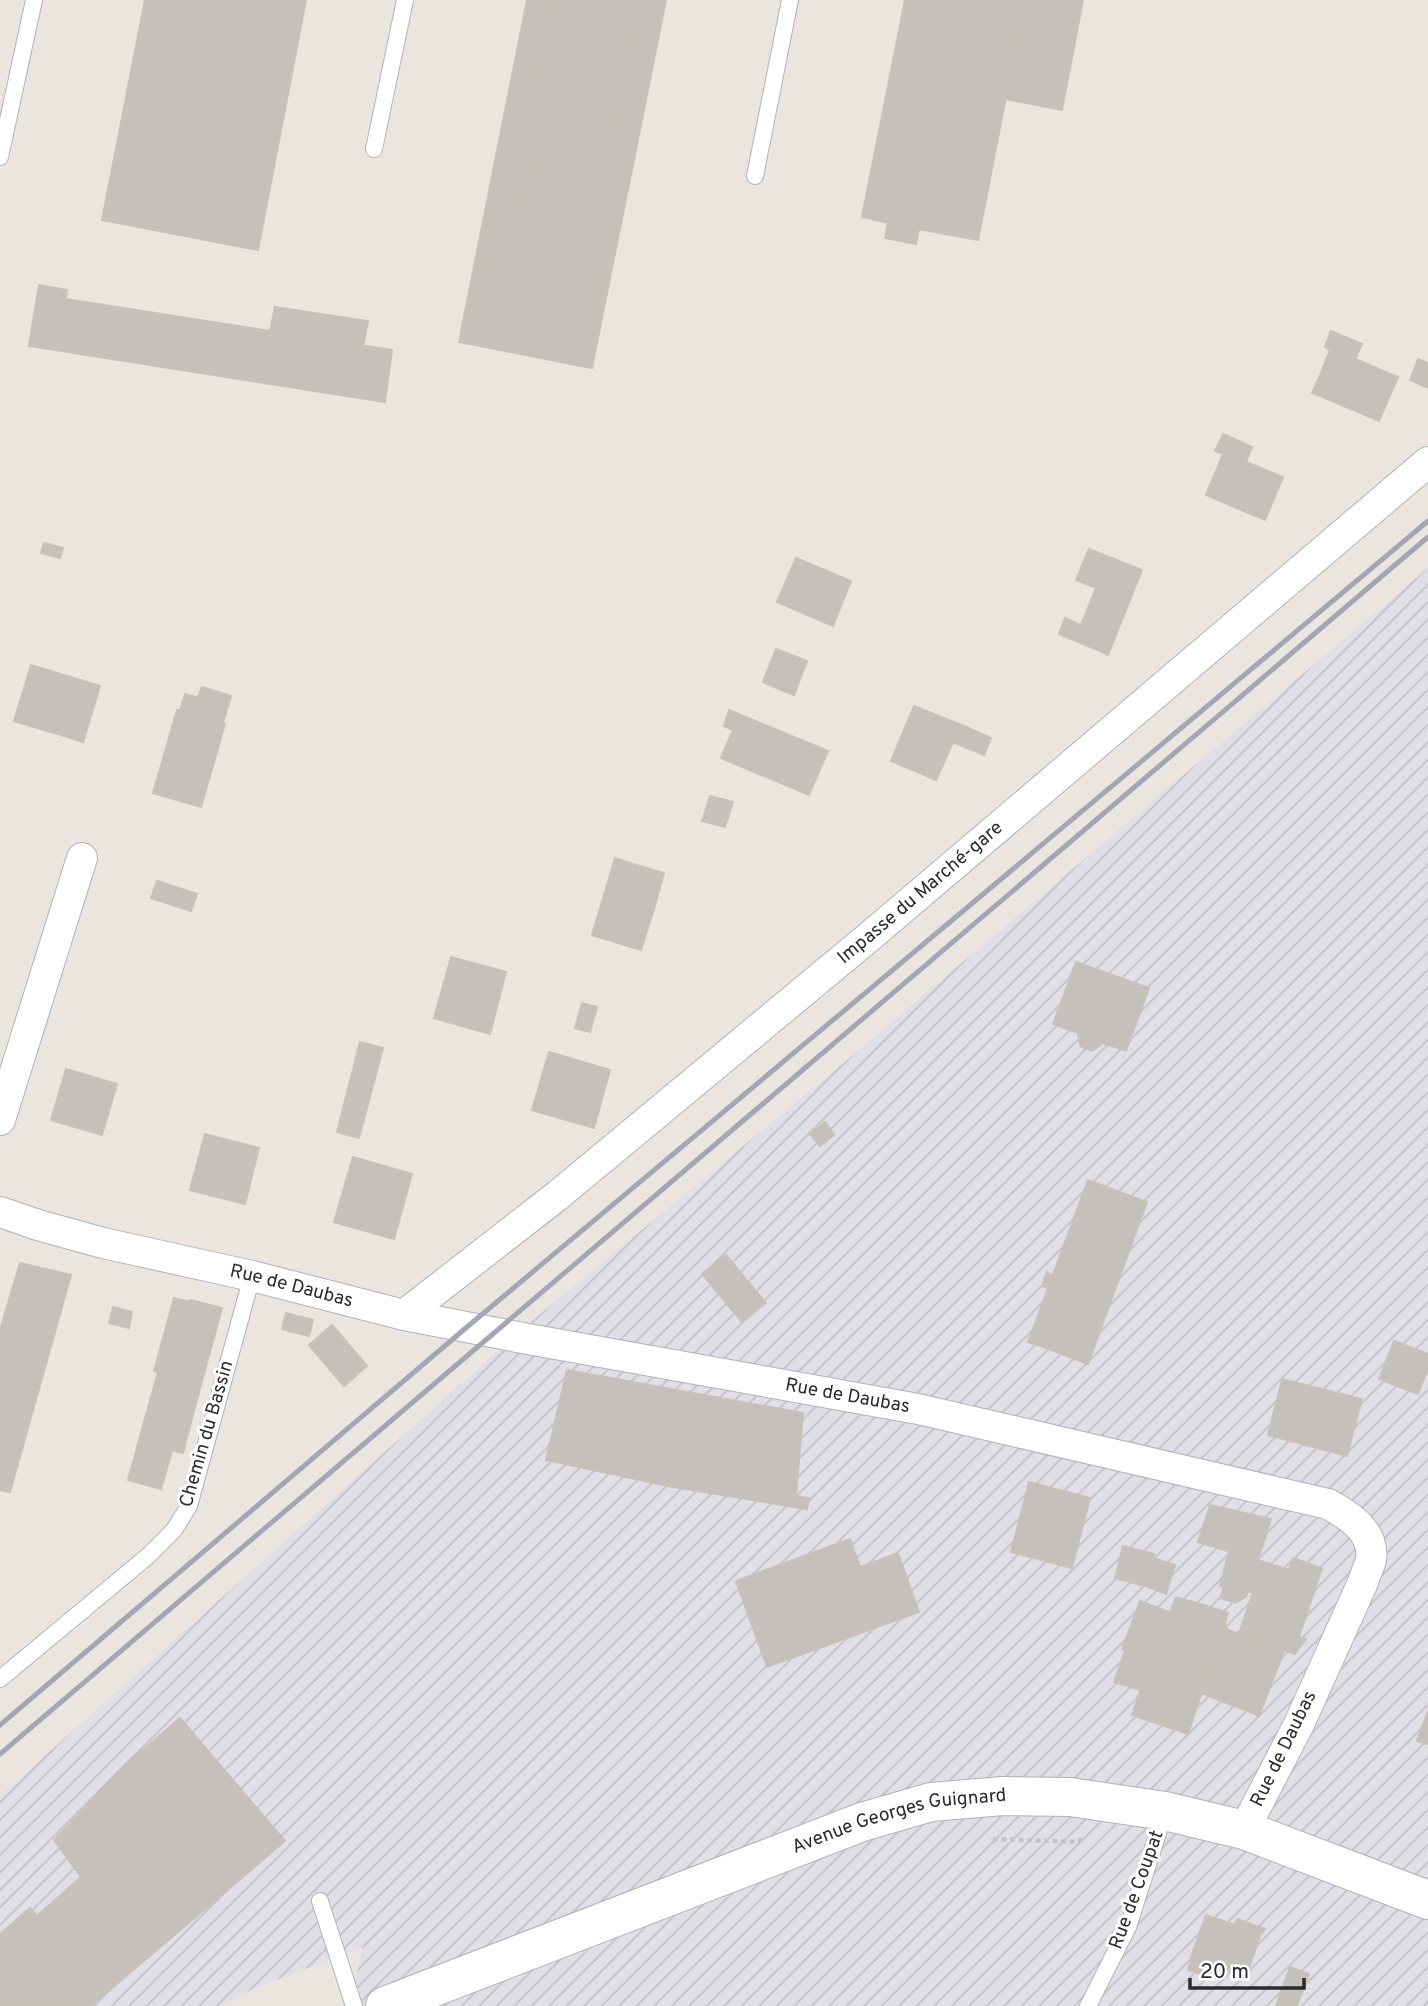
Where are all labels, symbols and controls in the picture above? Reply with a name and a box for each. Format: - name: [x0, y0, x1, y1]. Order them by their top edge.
- street label: Impasse du Marché-gare: [833, 816, 1008, 970]
- street label: Rue de Daubas: [228, 1259, 356, 1313]
- street label: Chemin du Bassin: [175, 1358, 239, 1510]
- street label: Rue de Daubas: [783, 1373, 912, 1419]
- street label: Rue de Daubas: [1246, 1687, 1322, 1811]
- street label: Avenue Georges Guignard: [789, 1784, 1007, 1860]
- street label: Rue de Coupat: [1104, 1827, 1170, 1953]
- scale bar: [1190, 1946, 1304, 1990]
- text: 20 m: [1200, 1959, 1249, 1986]

